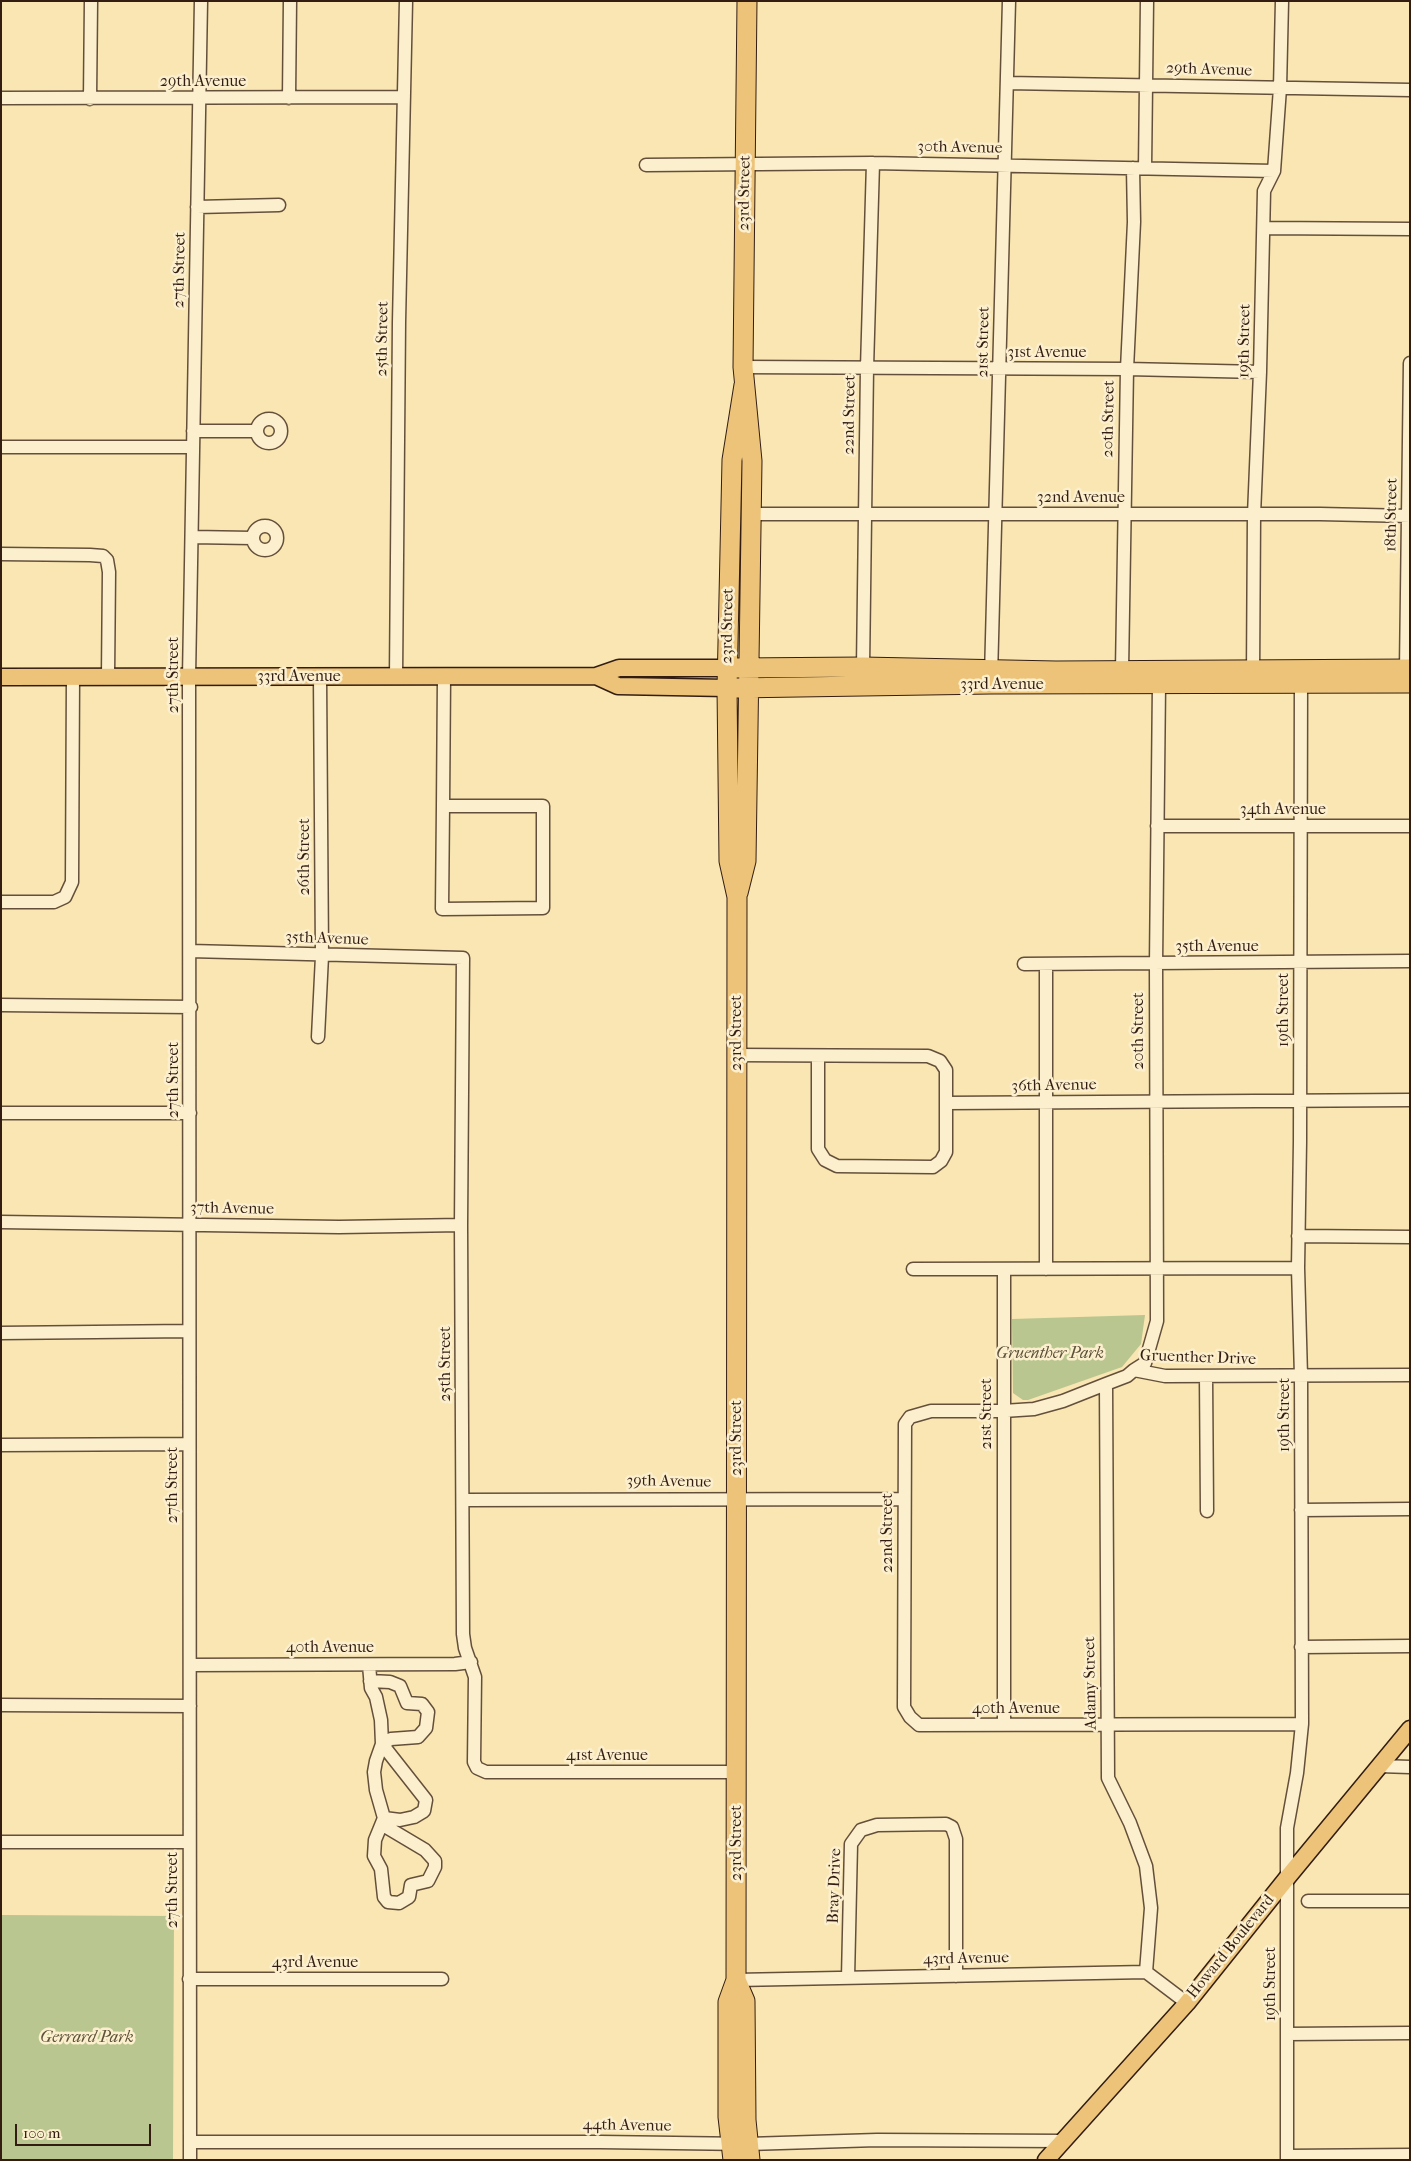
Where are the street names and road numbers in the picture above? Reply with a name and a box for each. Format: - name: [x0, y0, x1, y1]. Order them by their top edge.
- street label: 29th Avenue: [1165, 59, 1253, 81]
- street label: 29th Avenue: [160, 72, 246, 92]
- street label: 30th Avenue: [917, 138, 1003, 158]
- street label: 23rd Street: [735, 155, 755, 231]
- street label: 27th Street: [170, 232, 190, 308]
- street label: 25th Street: [373, 301, 393, 377]
- street label: 19th Street: [1235, 304, 1255, 378]
- street label: 21st Street: [974, 306, 994, 378]
- street label: 31st Avenue: [1008, 343, 1086, 363]
- street label: 22nd Street: [840, 375, 860, 455]
- street label: 20th Street: [1099, 380, 1119, 458]
- street label: 18th Street: [1382, 478, 1402, 552]
- street label: 32nd Avenue: [1037, 488, 1125, 508]
- street label: 23rd Street: [718, 588, 738, 664]
- street label: 27th Street: [164, 637, 184, 713]
- street label: 33rd Avenue: [257, 667, 341, 687]
- street label: 33rd Avenue: [960, 675, 1044, 695]
- street label: 34th Avenue: [1240, 800, 1326, 820]
- street label: 26th Street: [295, 818, 315, 896]
- street label: 35th Avenue: [285, 928, 369, 950]
- street label: 35th Avenue: [1175, 937, 1259, 957]
- street label: 19th Street: [1274, 973, 1294, 1047]
- street label: 20th Street: [1129, 992, 1149, 1070]
- street label: 23rd Street: [727, 995, 747, 1071]
- street label: 27th Street: [164, 1042, 184, 1118]
- street label: 36th Avenue: [1011, 1076, 1097, 1096]
- street label: 37th Avenue: [190, 1199, 274, 1219]
- street label: 25th Street: [436, 1326, 456, 1402]
- street label: Gruenther Drive: [1140, 1346, 1256, 1370]
- street label: 21st Street: [977, 1378, 997, 1450]
- street label: 19th Street: [1275, 1378, 1295, 1452]
- street label: 23rd Street: [727, 1400, 747, 1476]
- street label: 27th Street: [163, 1447, 183, 1523]
- street label: 39th Avenue: [626, 1472, 712, 1492]
- street label: 22nd Street: [878, 1493, 898, 1573]
- street label: Adamy Street: [1081, 1636, 1101, 1730]
- street label: 40th Avenue: [286, 1638, 374, 1658]
- street label: 40th Avenue: [972, 1699, 1060, 1719]
- street label: 41st Avenue: [566, 1746, 648, 1766]
- street label: 23rd Street: [727, 1805, 747, 1881]
- street label: Bray Drive: [824, 1848, 846, 1924]
- street label: 27th Street: [163, 1852, 183, 1928]
- street label: Howard Boulevard: [1183, 1891, 1279, 2003]
- street label: 19th Street: [1261, 1947, 1281, 2021]
- street label: 43rd Avenue: [923, 1949, 1009, 1969]
- street label: 43rd Avenue: [272, 1953, 358, 1973]
- street label: 44th Avenue: [582, 2116, 672, 2136]

